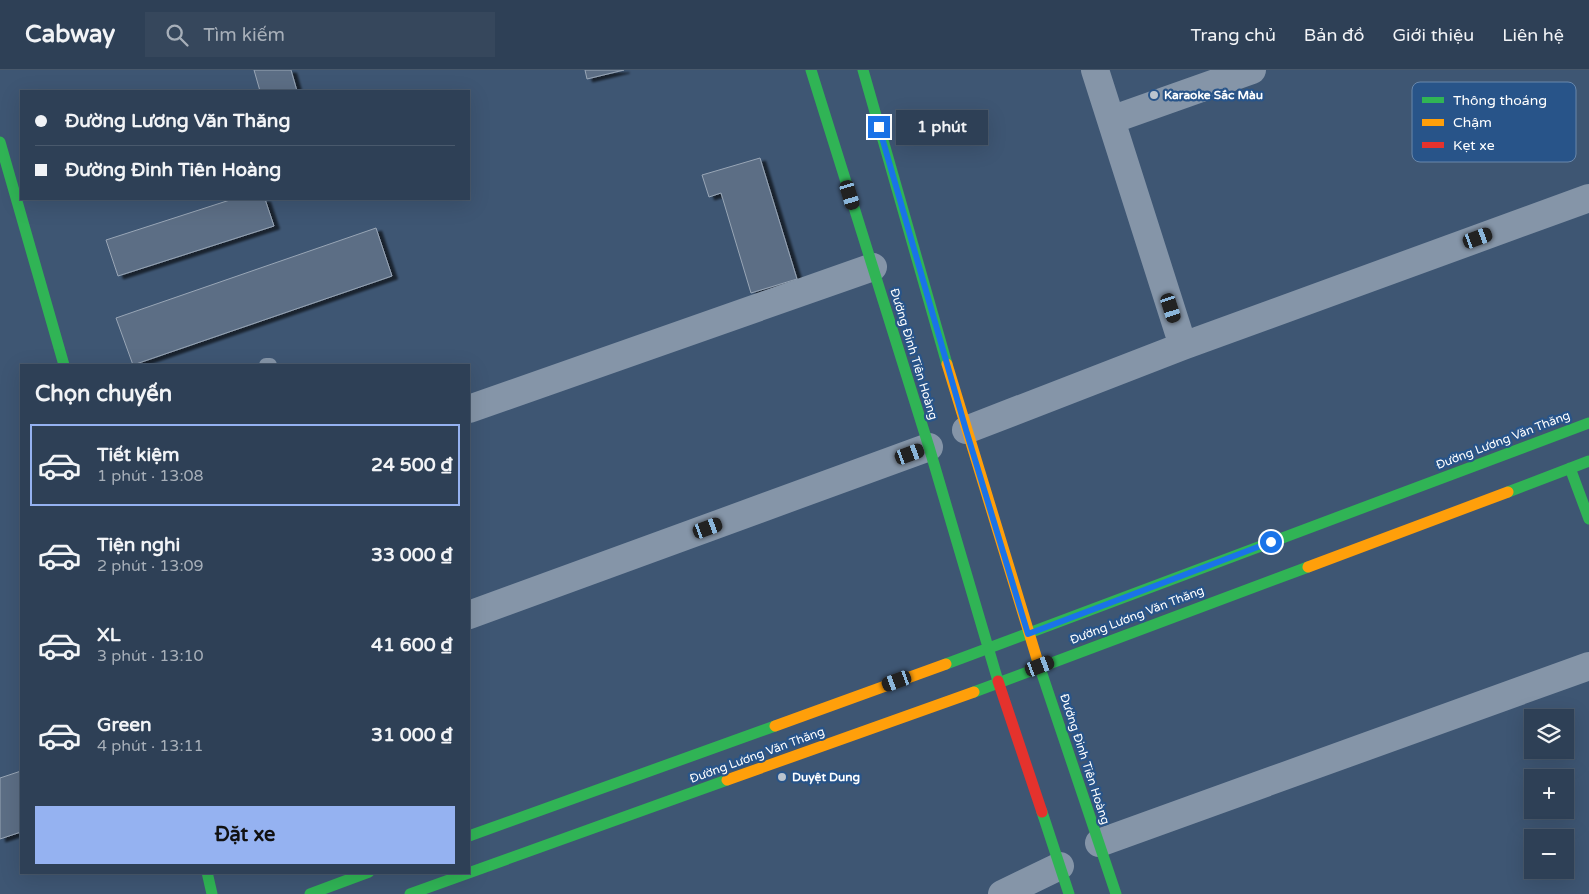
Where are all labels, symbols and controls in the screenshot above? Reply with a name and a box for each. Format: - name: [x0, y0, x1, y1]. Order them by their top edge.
- search box: [145, 12, 495, 57]
- text: Cabway: [25, 20, 115, 49]
- icon: search: [163, 21, 191, 49]
- text: Tìm kiếm: [203, 24, 285, 46]
- text: Trang chủ: [1191, 24, 1276, 46]
- text: Bản đồ: [1304, 24, 1364, 46]
- text: Giới thiệu: [1392, 24, 1474, 46]
- text: Liên hệ: [1502, 24, 1564, 46]
- legend: [1412, 82, 1576, 162]
- place label: Karaoke Sắc Màu: [1164, 88, 1263, 102]
- marker: Karaoke Sắc Màu: [1148, 89, 1160, 101]
- text: Thông thoáng: [1453, 92, 1547, 109]
- text: Đường Lương Văn Thăng: [65, 110, 290, 132]
- callout: 1 phút: [896, 110, 989, 144]
- text: Chậm: [1453, 114, 1492, 131]
- route end: [868, 116, 890, 138]
- text: 1 phút: [917, 117, 967, 137]
- text: Kẹt xe: [1453, 137, 1495, 154]
- text: Đường Đinh Tiên Hoàng: [65, 159, 281, 181]
- car: [838, 178, 861, 212]
- car: [1461, 226, 1494, 250]
- street label: Đường Đinh Tiên Hoàng: [887, 287, 941, 421]
- car: [1159, 291, 1182, 325]
- text: Chọn chuyến: [35, 381, 172, 407]
- street label: Đường Lương Văn Thăng: [1434, 408, 1572, 472]
- car: [893, 442, 926, 466]
- icon: car: [37, 443, 82, 488]
- text: Tiết kiệm: [97, 444, 179, 466]
- text: 24 500 ₫: [371, 454, 453, 476]
- text: 1 phút · 13:08: [97, 466, 204, 486]
- car: [691, 516, 724, 540]
- route start: [1260, 531, 1282, 553]
- icon: car: [37, 533, 82, 578]
- text: Tiện nghi: [97, 534, 180, 556]
- text: 33 000 ₫: [371, 544, 453, 566]
- text: 2 phút · 13:09: [97, 556, 204, 576]
- street label: Đường Lương Văn Thăng: [1068, 583, 1206, 647]
- icon: car: [37, 623, 82, 668]
- text: XL: [97, 624, 121, 646]
- text: 41 600 ₫: [371, 634, 453, 656]
- text: 3 phút · 13:10: [97, 646, 204, 666]
- car: [1023, 654, 1056, 678]
- car: [880, 669, 913, 693]
- street label: Đướng Đinh Tiên Hoàng: [1057, 692, 1113, 826]
- map controls: [1524, 709, 1574, 879]
- button: layers: [1524, 709, 1574, 759]
- icon: car: [37, 713, 82, 758]
- text: Green: [97, 714, 151, 736]
- text: 31 000 ₫: [371, 724, 453, 746]
- street label: Đường Lương Văn Thăng: [688, 724, 826, 786]
- text: 4 phút · 13:11: [97, 736, 204, 756]
- button: +: [1524, 769, 1574, 819]
- place label: Duyệt Dung: [792, 770, 860, 785]
- marker: Duyệt Dung: [776, 771, 788, 783]
- button: Đặt xe: [35, 806, 455, 864]
- button: −: [1524, 829, 1574, 879]

